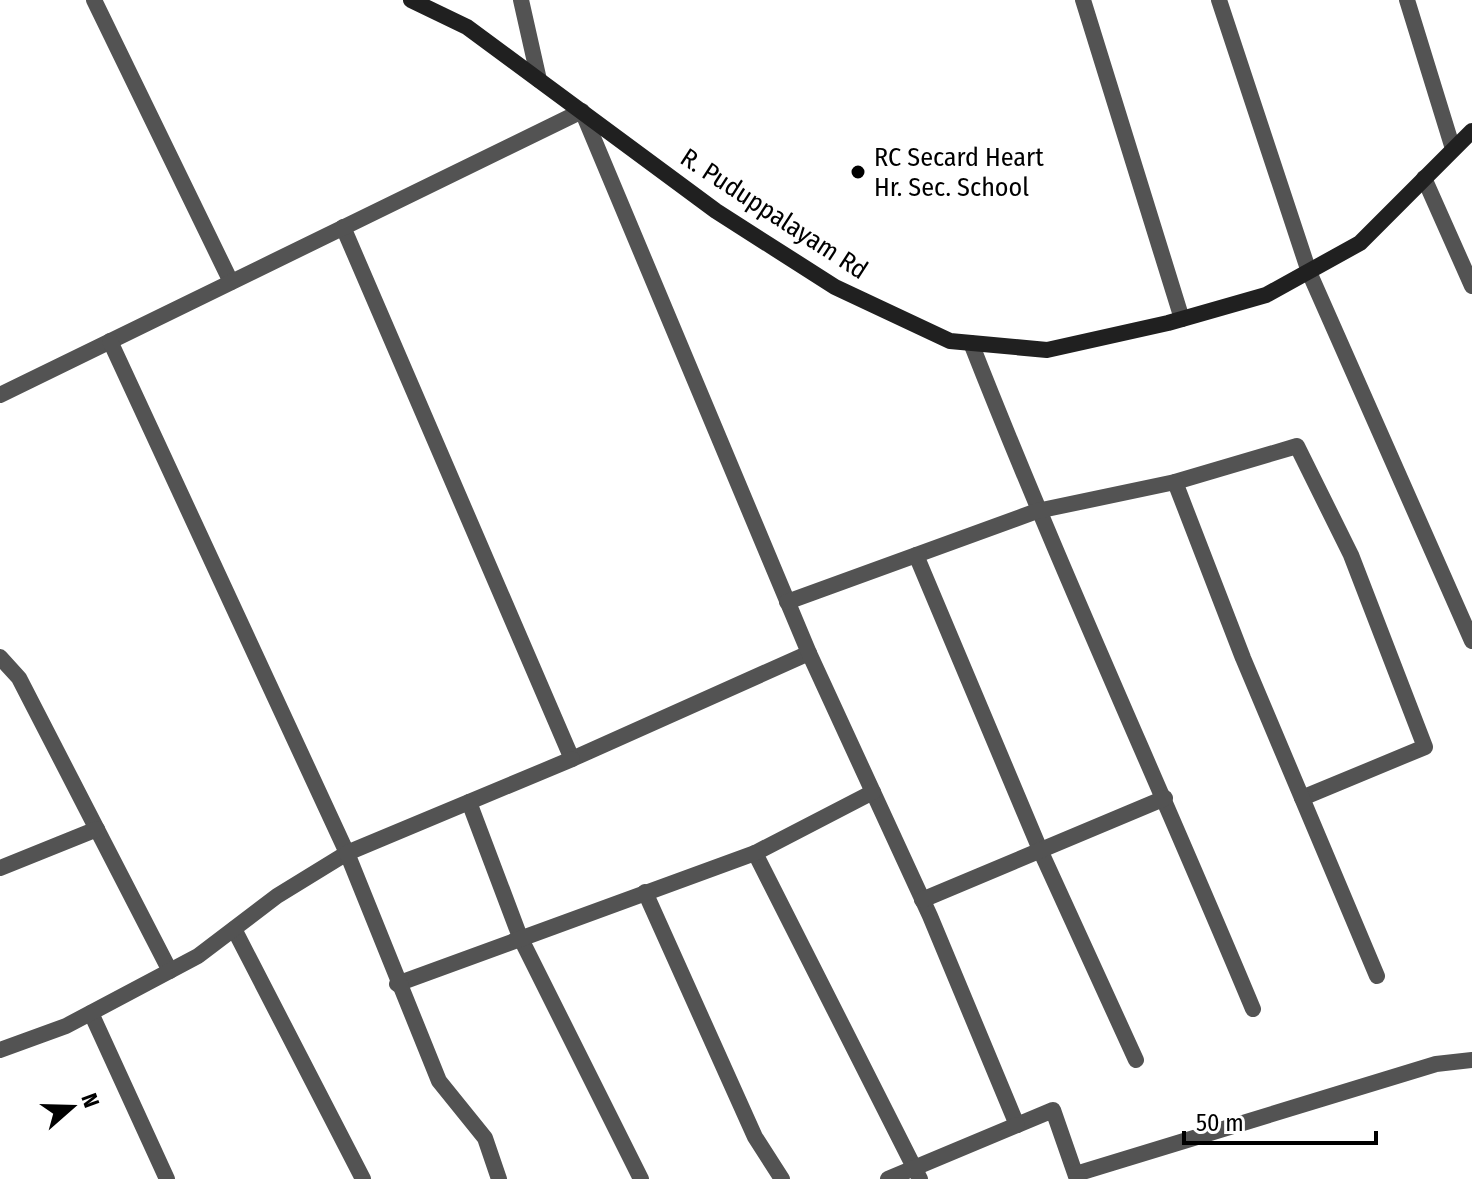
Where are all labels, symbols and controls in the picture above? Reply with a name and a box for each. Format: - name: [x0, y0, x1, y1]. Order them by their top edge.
- street label: R. Puduppalayam Rd: [675, 142, 873, 286]
- place label: RC Secard Heart Hr. Sec. School: [874, 142, 1044, 203]
- marker: RC Secard Heart Hr. Sec. School: [849, 163, 867, 181]
- north arrow: [32, 1067, 112, 1147]
- text: N: [75, 1090, 105, 1111]
- scale bar: [1184, 1095, 1376, 1145]
- text: 50 m: [1196, 1109, 1244, 1137]

